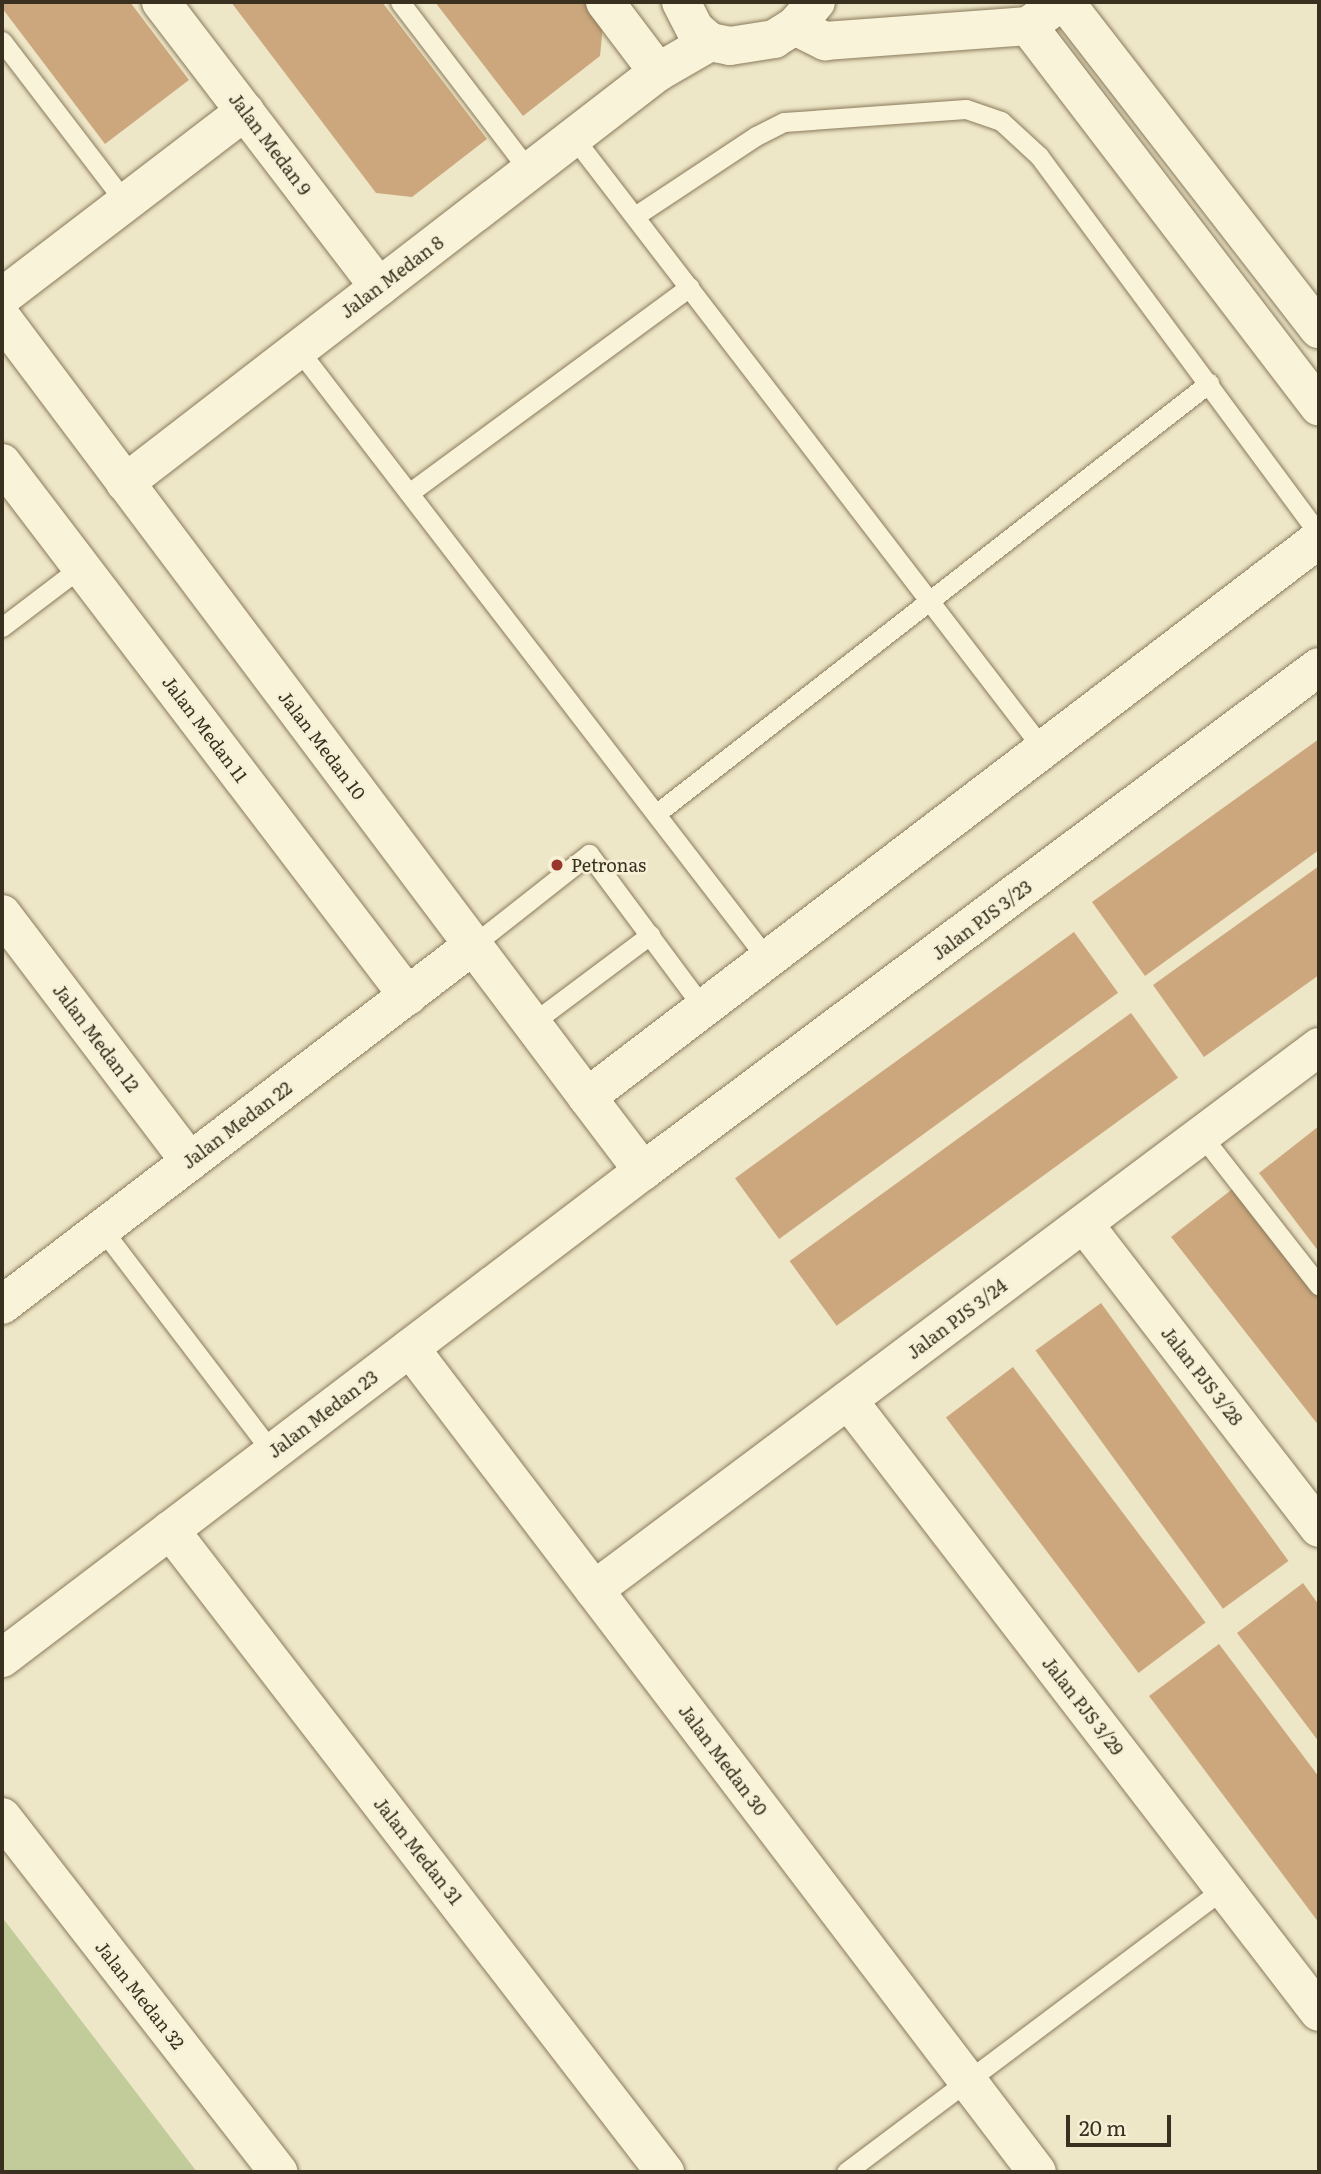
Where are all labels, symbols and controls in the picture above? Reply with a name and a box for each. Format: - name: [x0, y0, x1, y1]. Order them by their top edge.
- street label: Jalan Medan 9: [224, 89, 316, 199]
- street label: Jalan Medan 8: [336, 231, 448, 323]
- street label: Jalan Medan 11: [158, 671, 252, 787]
- street label: Jalan Medan 10: [274, 686, 370, 804]
- place label: Petronas: [571, 854, 646, 876]
- marker: Petronas: [549, 857, 565, 873]
- street label: Jalan PJS 3/23: [928, 875, 1036, 965]
- street label: Jalan Medan 12: [48, 980, 144, 1096]
- street label: Jalan Medan 22: [178, 1077, 296, 1173]
- street label: Jalan PJS 3/24: [903, 1274, 1011, 1364]
- street label: Jalan PJS 3/28: [1157, 1322, 1247, 1430]
- street label: Jalan Medan 23: [264, 1366, 382, 1462]
- street label: Jalan PJS 3/29: [1038, 1652, 1128, 1760]
- street label: Jalan Medan 30: [674, 1700, 772, 1820]
- street label: Jalan Medan 31: [369, 1793, 467, 1909]
- street label: Jalan Medan 32: [91, 1937, 189, 2053]
- scale bar: [1069, 2100, 1174, 2144]
- text: 20 m: [1079, 2111, 1126, 2142]

